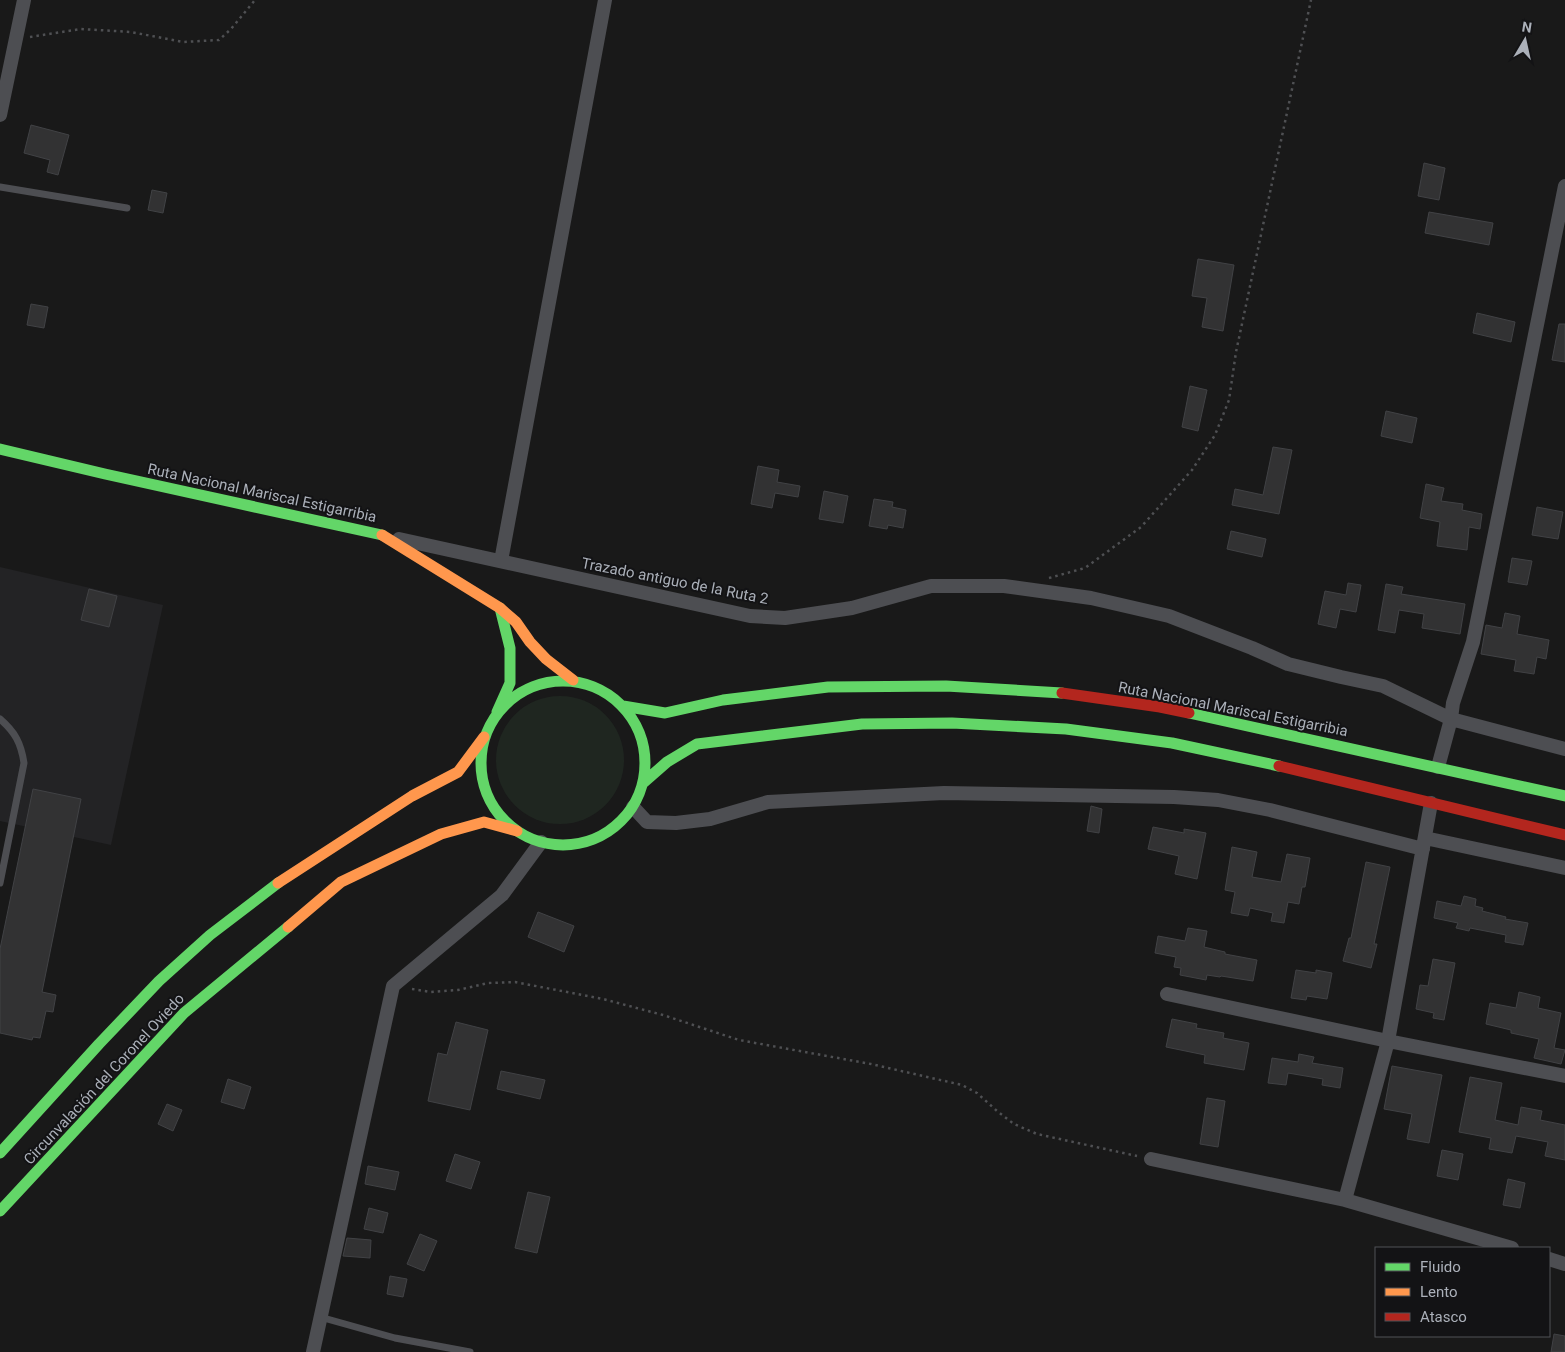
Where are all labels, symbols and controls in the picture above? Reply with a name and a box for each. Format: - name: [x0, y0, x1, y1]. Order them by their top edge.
- north arrow: [1500, 15, 1550, 65]
- text: N: [1521, 18, 1533, 36]
- street label: Ruta Nacional Mariscal Estigarribia: [146, 460, 378, 526]
- street label: Trazado antiguo de la Ruta 2: [580, 554, 770, 608]
- street label: Ruta Nacional Mariscal Estigarribia: [1117, 678, 1349, 740]
- street label: Circunvalación del Coronel Oviedo: [20, 990, 188, 1168]
- legend: [1375, 1247, 1550, 1337]
- text: Fluido: [1420, 1258, 1461, 1276]
- text: Lento: [1420, 1283, 1458, 1301]
- text: Atasco: [1420, 1308, 1467, 1326]

